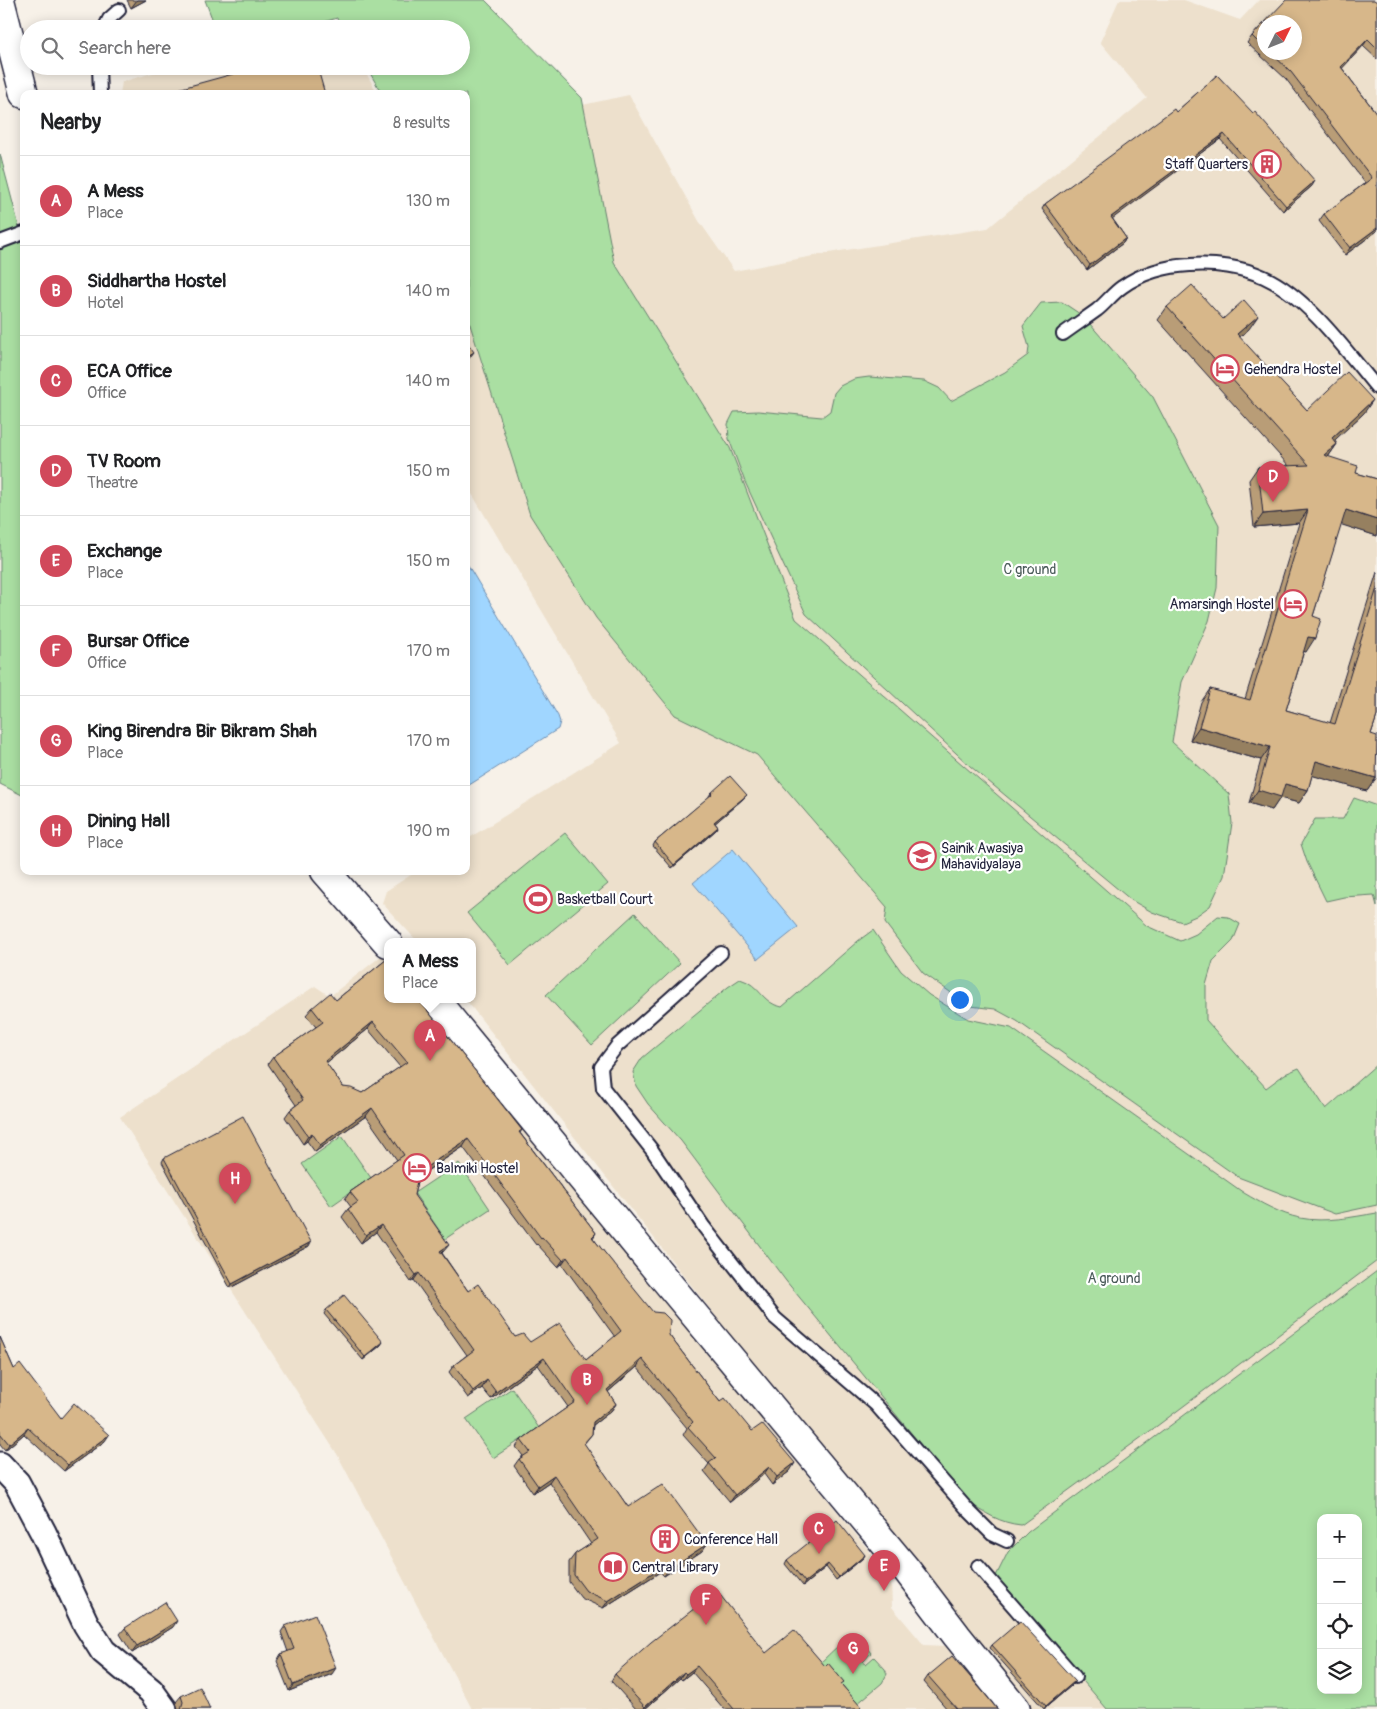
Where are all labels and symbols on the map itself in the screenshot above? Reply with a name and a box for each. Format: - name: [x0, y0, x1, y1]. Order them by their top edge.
- north arrow: [1257, 15, 1302, 60]
- building icon: Staff Quarters: [1252, 149, 1282, 179]
- place label: Staff Quarters: [1165, 156, 1249, 173]
- hotel icon: Gehendra Hostel: [1210, 354, 1240, 384]
- place label: Gehendra Hostel: [1244, 361, 1341, 378]
- pin: D: [1257, 461, 1289, 502]
- park label: C ground: [1004, 561, 1057, 578]
- hotel icon: Amarsingh Hostel: [1278, 589, 1308, 619]
- place label: Amarsingh Hostel: [1169, 596, 1274, 613]
- place label: Sainik Awasiya Mahavidyalaya: [941, 840, 1023, 873]
- school or university icon: Sainik Awasiya Mahavidyalaya: [907, 841, 937, 871]
- sports icon: Basketball Court: [523, 884, 553, 914]
- place label: Basketball Court: [557, 891, 653, 908]
- your location: [947, 987, 973, 1013]
- pin: A: [414, 1020, 446, 1061]
- hotel icon: Balmiki Hostel: [402, 1153, 432, 1183]
- place label: Balmiki Hostel: [436, 1160, 519, 1177]
- pin: H: [219, 1163, 251, 1204]
- park label: A ground: [1087, 1270, 1141, 1287]
- pin: B: [571, 1364, 603, 1405]
- pin: C: [803, 1513, 835, 1554]
- building icon: Conference Hall: [650, 1524, 680, 1554]
- place label: Conference Hall: [684, 1531, 778, 1548]
- pin: E: [868, 1550, 900, 1591]
- library icon: Central Library: [598, 1552, 628, 1582]
- place label: Central Library: [632, 1559, 718, 1576]
- pin: F: [690, 1584, 722, 1625]
- pin: G: [837, 1633, 869, 1674]

